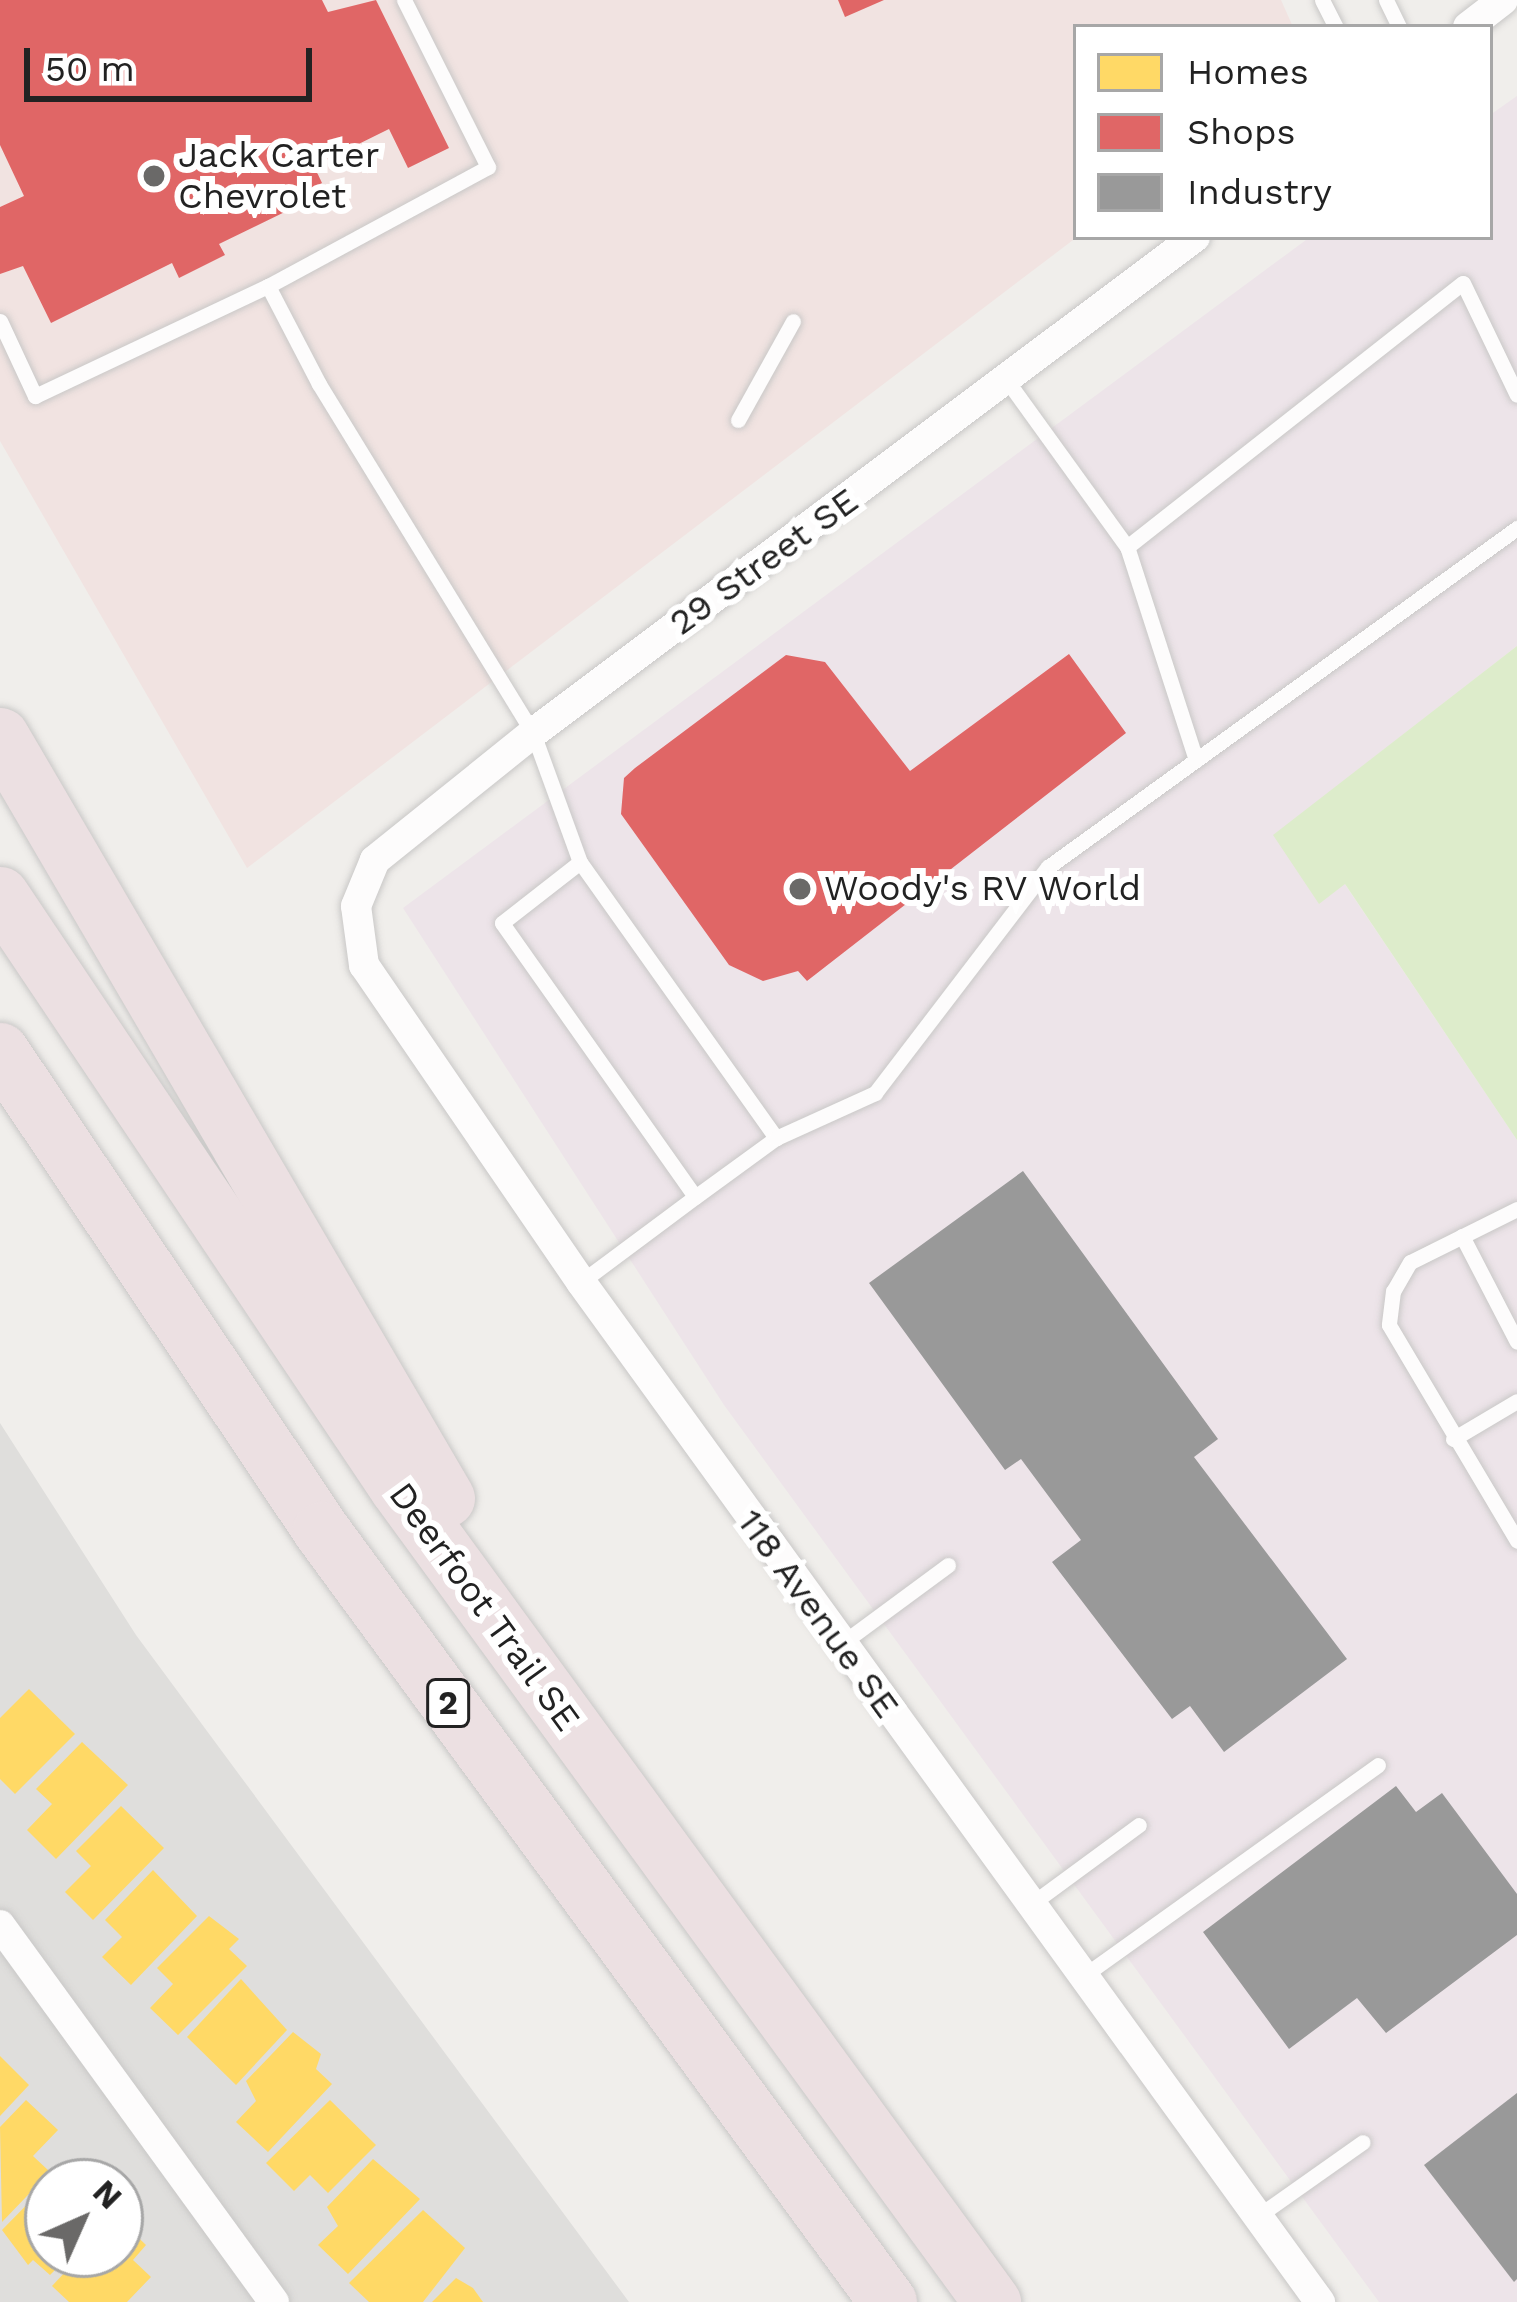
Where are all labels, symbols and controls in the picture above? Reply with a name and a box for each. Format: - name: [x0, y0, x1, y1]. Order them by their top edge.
- scale bar: [30, 24, 318, 98]
- legend: [1073, 24, 1493, 240]
- text: 50 m: [45, 48, 135, 90]
- text: Homes: [1187, 51, 1309, 93]
- text: Shops: [1187, 111, 1296, 153]
- place label: Jack Carter Chevrolet: [178, 133, 380, 218]
- marker: Jack Carter Chevrolet: [141, 163, 167, 189]
- text: Industry: [1187, 171, 1332, 213]
- street label: 29 Street SE: [661, 479, 867, 645]
- place label: Woody's RV World: [824, 867, 1143, 911]
- marker: Woody's RV World: [787, 876, 813, 902]
- street label: Deerfoot Trail SE: [379, 1473, 589, 1741]
- street label: 118 Avenue SE: [728, 1501, 908, 1727]
- road number: 2: [424, 1676, 472, 1730]
- north arrow: [24, 2158, 144, 2278]
- text: N: [85, 2172, 130, 2217]

